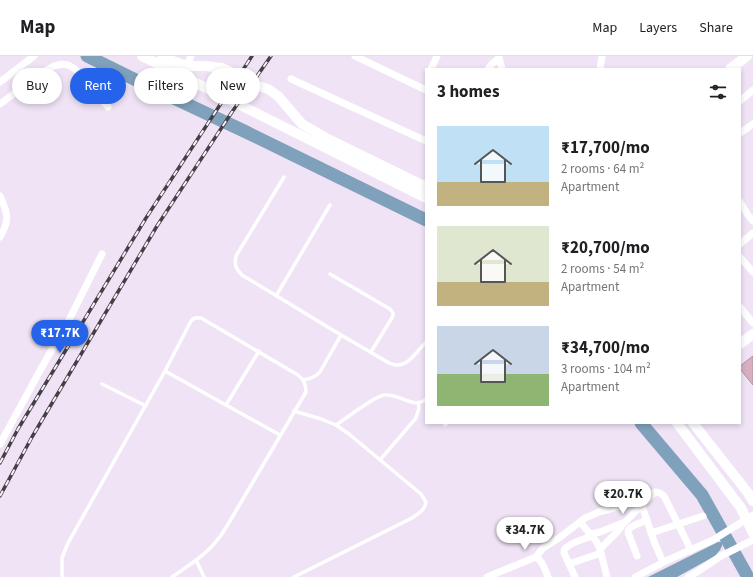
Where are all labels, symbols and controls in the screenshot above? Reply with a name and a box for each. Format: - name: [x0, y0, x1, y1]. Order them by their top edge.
- text: Map: [20, 14, 55, 41]
- text: Map: [592, 18, 617, 38]
- text: Layers: [639, 18, 677, 38]
- text: Share: [699, 18, 733, 38]
- chip: Buy: [12, 68, 62, 104]
- chip: Rent: [70, 68, 126, 104]
- chip: Filters: [134, 68, 198, 104]
- chip: New: [206, 68, 260, 104]
- text: 3 homes: [437, 80, 499, 104]
- icon: filters: [707, 81, 729, 103]
- text: ₹17,700/mo: [561, 136, 650, 160]
- icon: home: [469, 142, 517, 190]
- text: 2 rooms · 64 m²: [561, 160, 644, 178]
- text: Apartment: [561, 178, 619, 196]
- text: ₹20,700/mo: [561, 236, 650, 260]
- icon: home: [469, 242, 517, 290]
- text: 2 rooms · 54 m²: [561, 260, 644, 278]
- text: Apartment: [561, 278, 619, 296]
- pin: ₹17.7K: [27, 320, 93, 354]
- text: ₹17.7K: [40, 324, 80, 342]
- text: ₹34,700/mo: [561, 336, 650, 360]
- icon: home: [469, 342, 517, 390]
- text: 3 rooms · 104 m²: [561, 360, 651, 378]
- text: Apartment: [561, 378, 619, 396]
- pin: ₹20.7K: [590, 481, 656, 515]
- text: ₹20.7K: [603, 485, 643, 503]
- pin: ₹34.7K: [492, 517, 558, 551]
- text: ₹34.7K: [505, 521, 545, 539]

